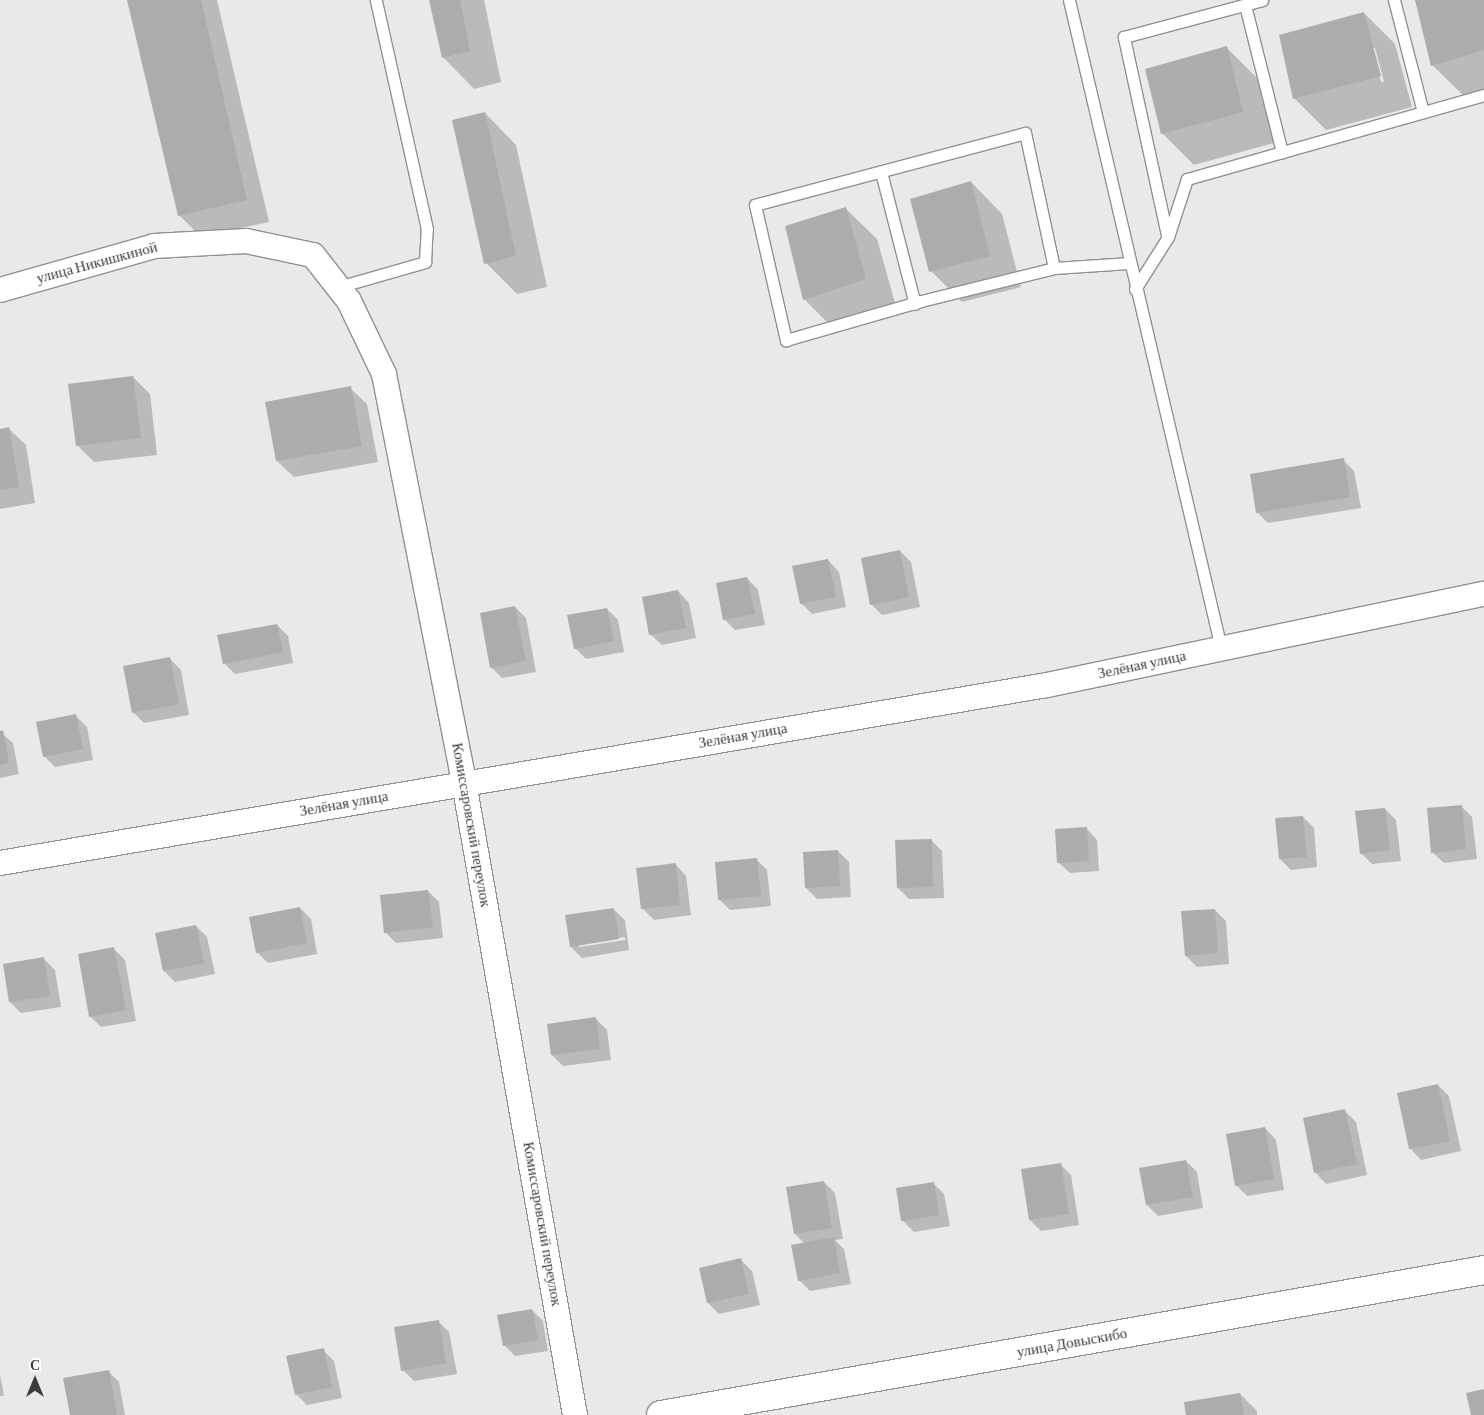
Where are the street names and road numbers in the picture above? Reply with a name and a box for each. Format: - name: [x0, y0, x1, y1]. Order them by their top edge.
- street label: улица Никишкиной: [35, 238, 159, 288]
- street label: Зелёная улица: [1096, 647, 1188, 683]
- street label: Зелёная улица: [697, 719, 789, 753]
- street label: Комиссаровский переулок: [448, 741, 494, 909]
- street label: Зелёная улица: [298, 787, 390, 821]
- street label: Комиссаровский переулок: [519, 1140, 565, 1308]
- street label: улица Довыскибо: [1015, 1324, 1129, 1362]

